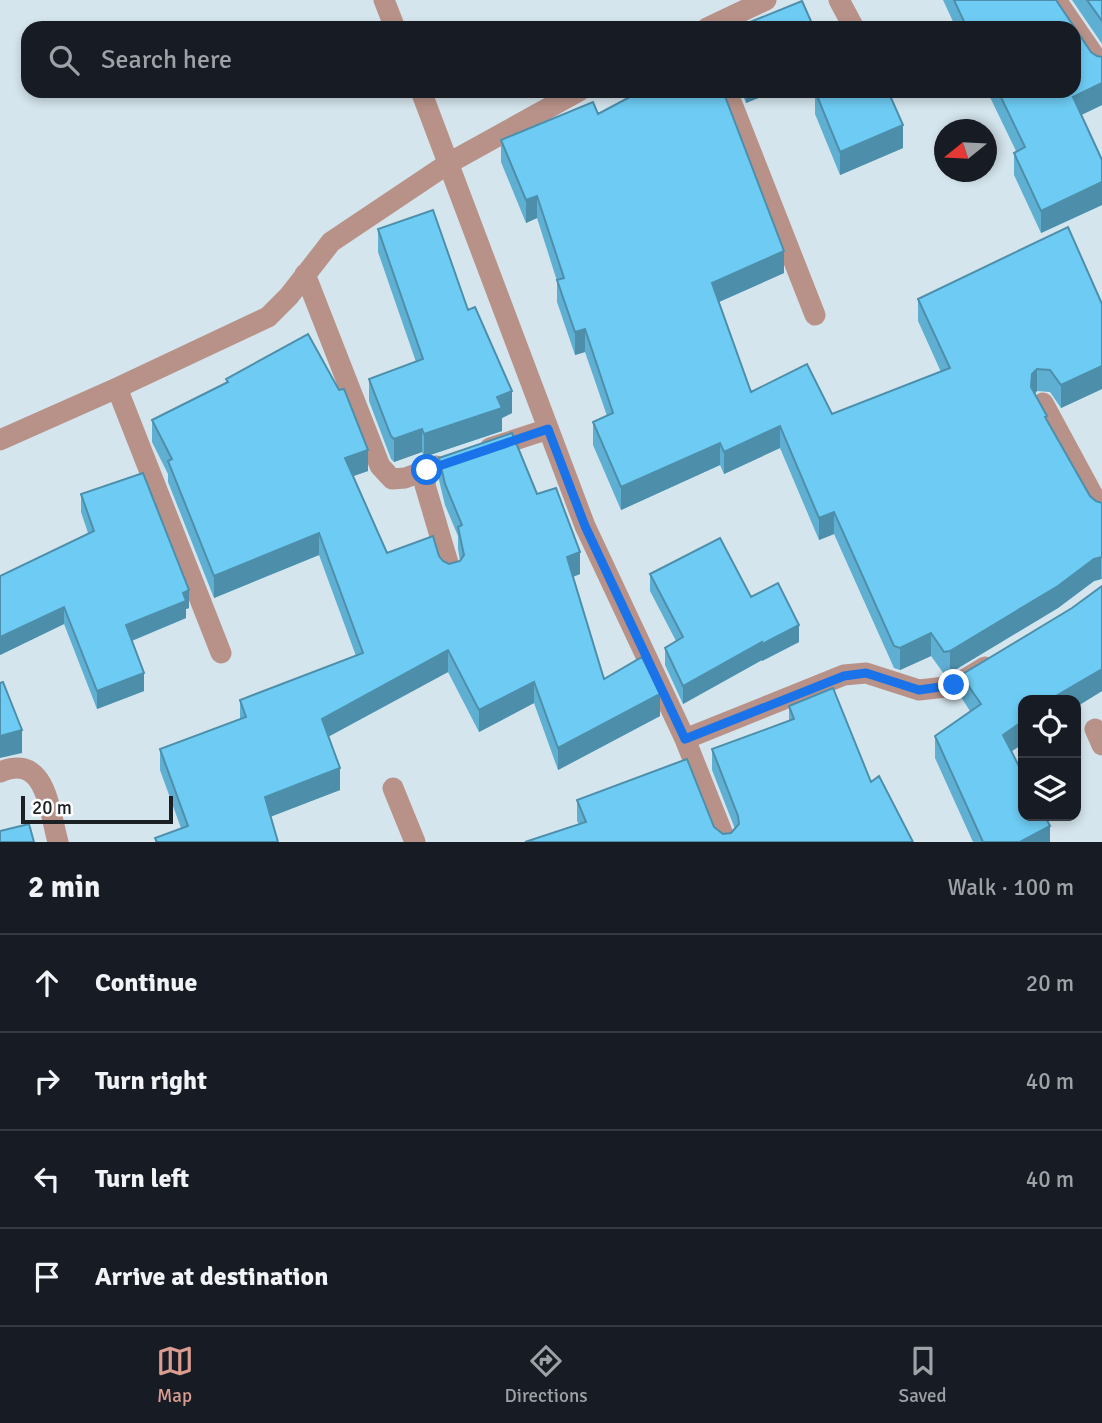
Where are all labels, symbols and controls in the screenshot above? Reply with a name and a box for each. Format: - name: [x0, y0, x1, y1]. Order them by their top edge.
- search box: [21, 21, 1081, 98]
- icon: search: [45, 41, 83, 79]
- text: Search here: [101, 44, 232, 76]
- north arrow: [934, 119, 997, 182]
- route start: [411, 454, 442, 485]
- route end: [938, 669, 969, 700]
- map controls: [1018, 695, 1081, 821]
- button: locate: [1018, 695, 1081, 758]
- button: layers: [1018, 758, 1081, 821]
- scale bar: [21, 793, 173, 825]
- text: 20 m: [32, 796, 72, 820]
- text: 2 min: [28, 869, 100, 906]
- text: Walk · 100 m: [948, 873, 1074, 902]
- icon: ahead: [28, 964, 66, 1002]
- text: Continue: [95, 967, 197, 999]
- text: 20 m: [1026, 969, 1074, 998]
- icon: right: [28, 1062, 66, 1100]
- text: Turn right: [95, 1065, 207, 1097]
- text: 40 m: [1026, 1067, 1074, 1096]
- icon: left: [28, 1160, 66, 1198]
- text: Turn left: [95, 1163, 189, 1195]
- text: 40 m: [1026, 1165, 1074, 1194]
- icon: arrive: [28, 1258, 66, 1296]
- text: Arrive at destination: [95, 1261, 328, 1293]
- tab: Map: [156, 1342, 194, 1408]
- tab: Directions: [505, 1342, 588, 1408]
- tab: Saved: [899, 1342, 946, 1408]

